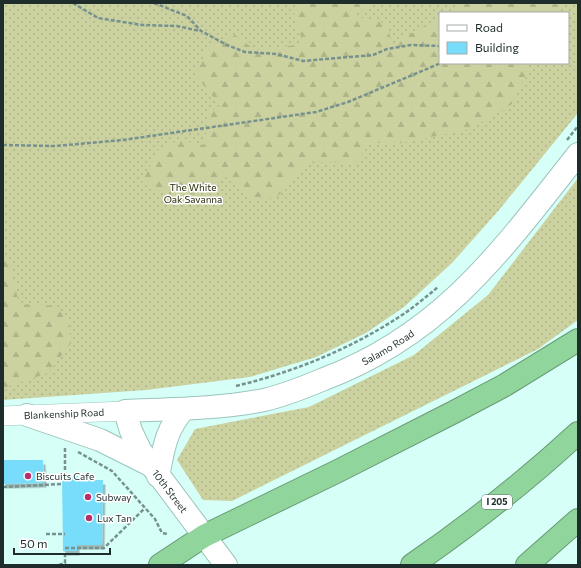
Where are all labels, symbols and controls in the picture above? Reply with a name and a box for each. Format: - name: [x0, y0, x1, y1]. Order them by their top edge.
- legend: [439, 12, 569, 64]
- text: Road: [475, 20, 503, 34]
- text: Building: [475, 40, 519, 54]
- park label: The White Oak Savanna: [164, 181, 222, 205]
- street label: Salamo Road: [360, 327, 416, 368]
- street label: Blankenship Road: [24, 406, 105, 421]
- street label: 10th Street: [150, 467, 190, 515]
- place label: Biscuits Cafe: [36, 470, 94, 482]
- marker: Biscuits Cafe: [23, 471, 33, 481]
- place label: Subway: [96, 491, 131, 503]
- marker: Subway: [83, 492, 93, 502]
- road number: I 205: [482, 495, 512, 509]
- place label: Lux Tan: [97, 512, 132, 524]
- marker: Lux Tan: [84, 513, 94, 523]
- scale bar: [14, 530, 110, 556]
- text: 50 m: [20, 536, 48, 550]

